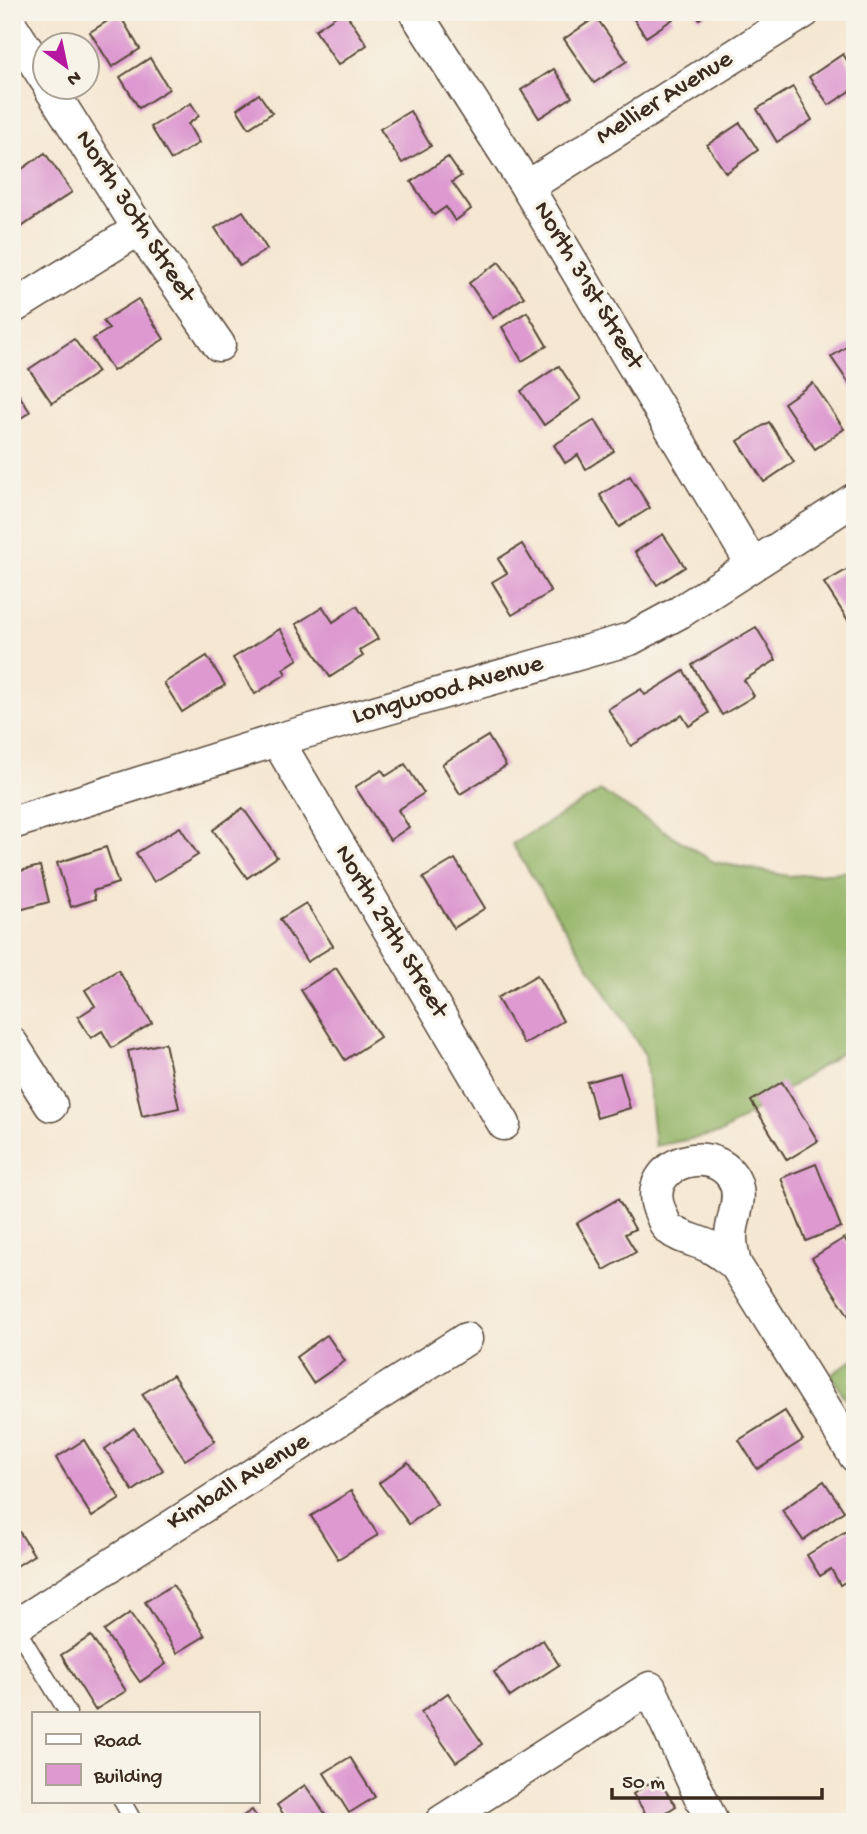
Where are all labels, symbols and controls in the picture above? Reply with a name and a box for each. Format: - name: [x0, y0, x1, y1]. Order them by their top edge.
- north arrow: [32, 32, 102, 102]
- street label: Mellier Avenue: [591, 44, 740, 153]
- text: N: [62, 64, 85, 90]
- street label: North 30th Street: [67, 125, 202, 311]
- street label: North 31st Street: [525, 197, 650, 377]
- street label: Longwood Avenue: [349, 649, 547, 733]
- street label: North 29th Street: [326, 840, 455, 1026]
- street label: Kimball Avenue: [162, 1427, 317, 1539]
- legend: [32, 1712, 259, 1802]
- text: Road: [94, 1730, 142, 1755]
- scale bar: [612, 1757, 822, 1801]
- text: Building: [93, 1766, 163, 1791]
- text: 50 m: [622, 1772, 665, 1797]

